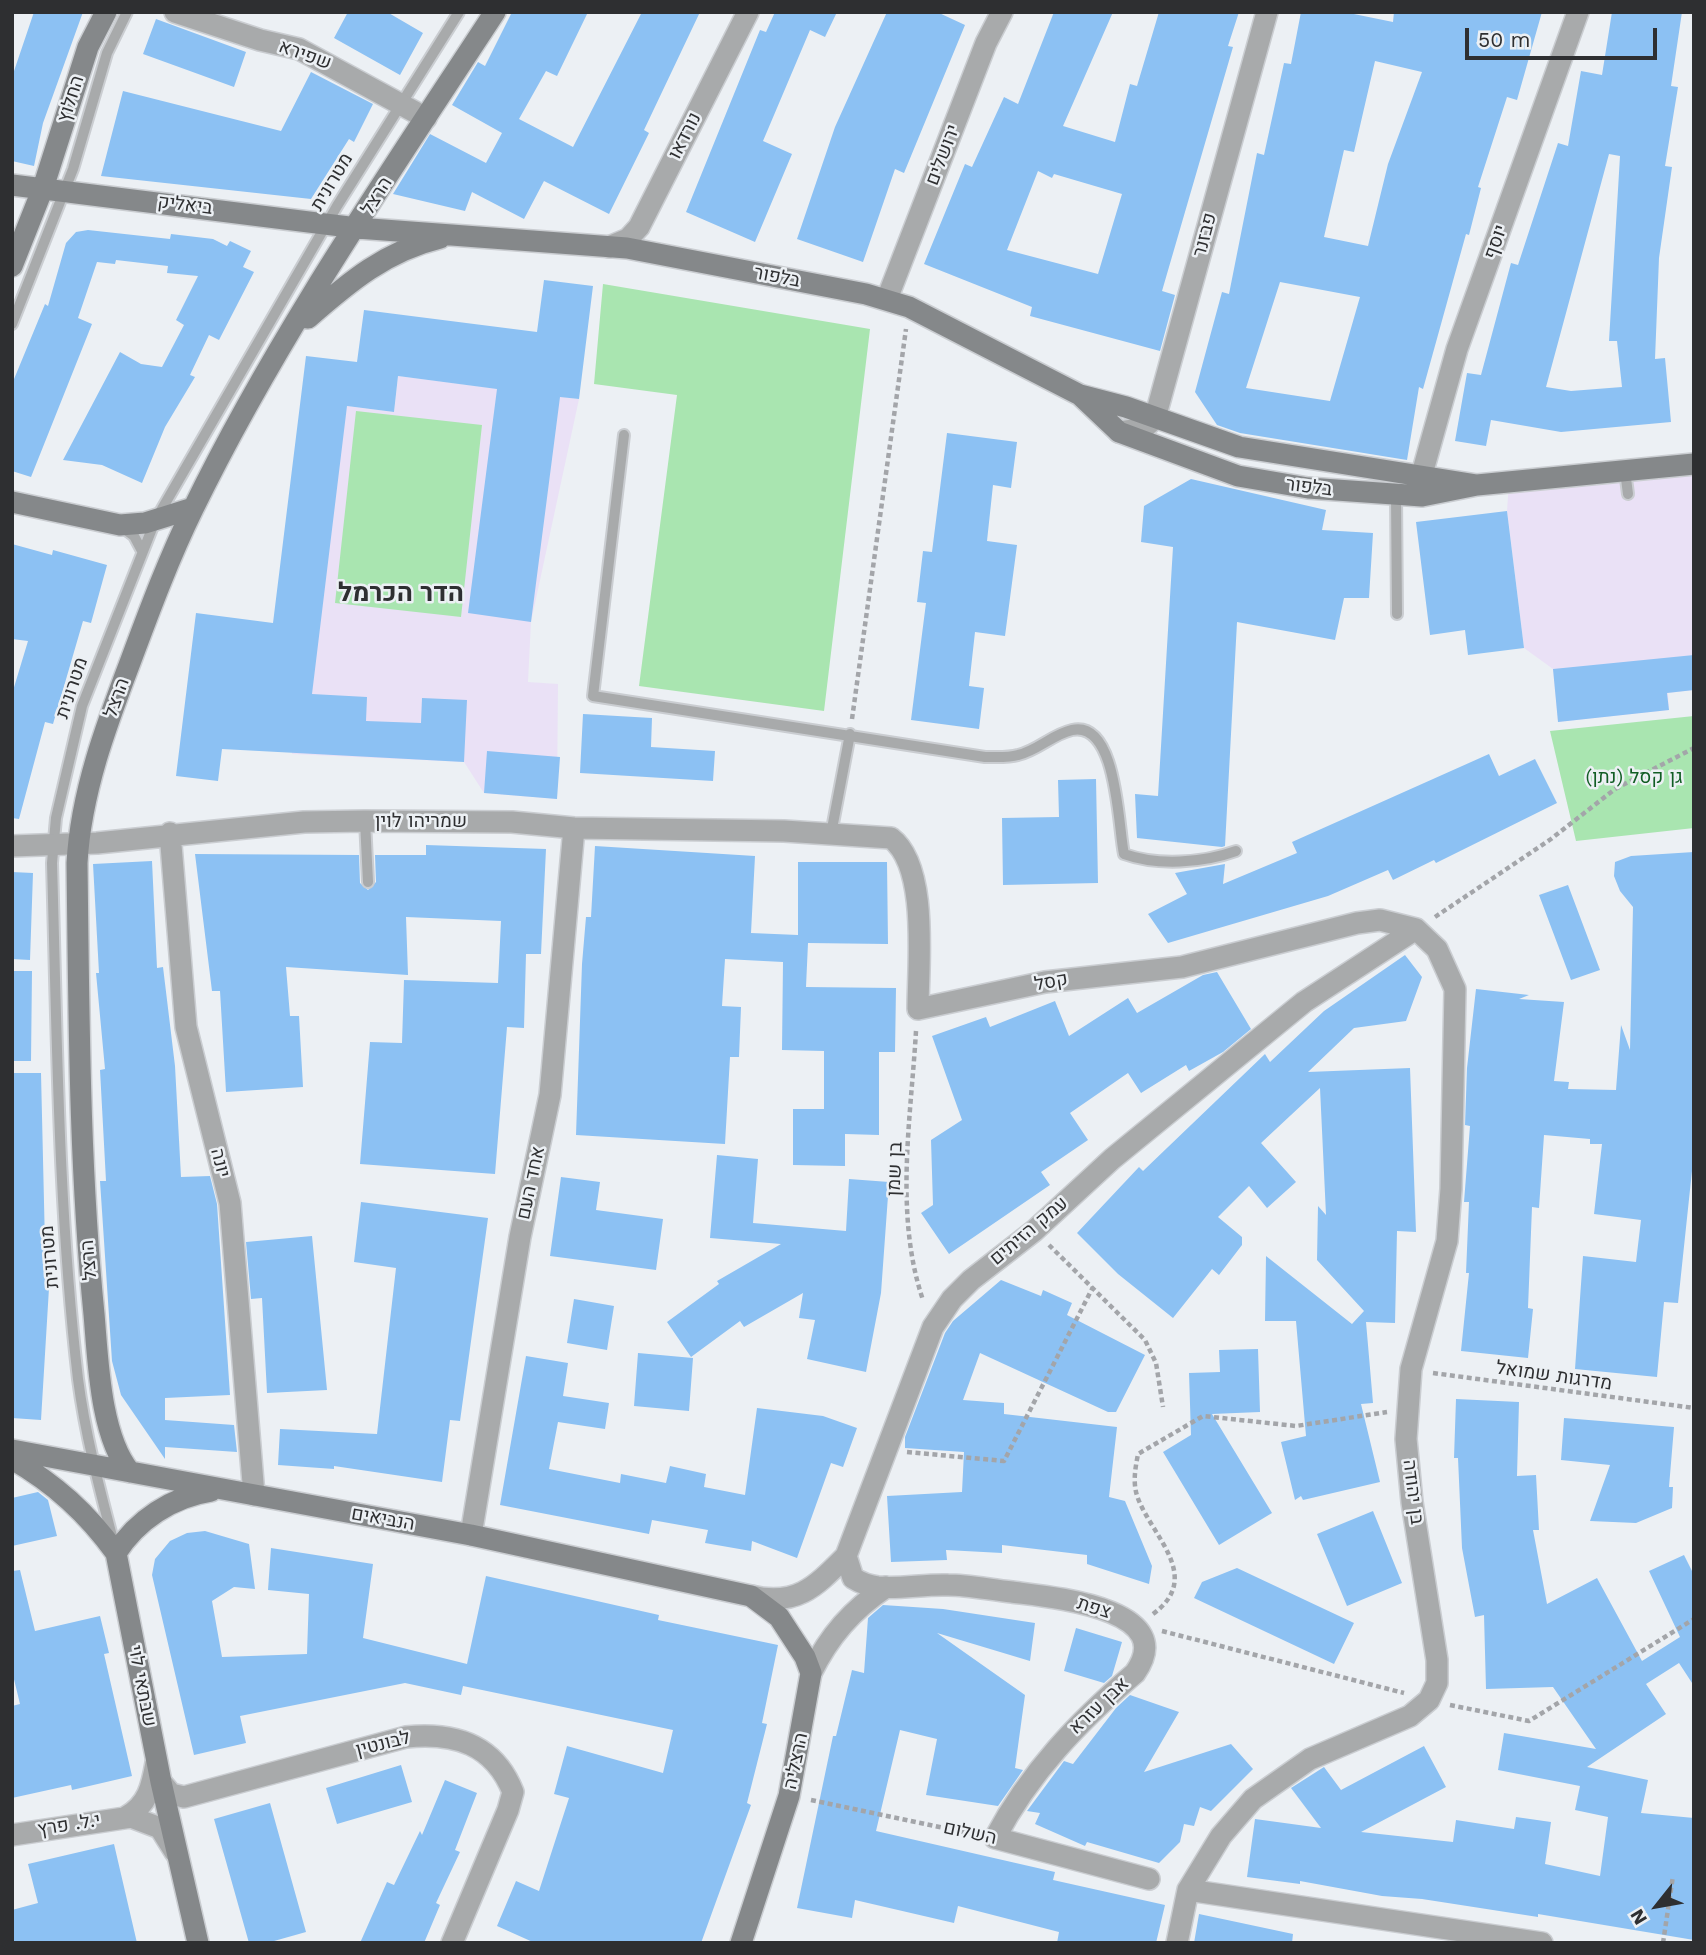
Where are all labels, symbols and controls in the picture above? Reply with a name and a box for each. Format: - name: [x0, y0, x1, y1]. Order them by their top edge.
- scale bar: [1468, 14, 1660, 58]
- text: 50 m: [1478, 27, 1530, 52]
- street label: שפירא: [276, 35, 334, 75]
- street label: החלוץ: [53, 73, 89, 125]
- street label: נורדאו: [664, 109, 706, 163]
- street label: ירושלים: [921, 121, 965, 189]
- street label: מטרונית: [306, 149, 358, 215]
- street label: הרצל: [357, 173, 397, 219]
- street label: ביאליק: [156, 190, 214, 220]
- street label: פבזנר: [1188, 210, 1222, 260]
- street label: יוסף: [1479, 222, 1513, 262]
- street label: בלפור: [752, 261, 802, 293]
- street label: בלפור: [1284, 473, 1334, 501]
- district label: הדר הכרמל: [338, 577, 464, 609]
- street label: מטרונית: [51, 654, 93, 722]
- street label: הרצל: [99, 675, 135, 721]
- park label: גן קסל (נתן): [1586, 766, 1682, 788]
- street label: שמריהו לוין: [375, 810, 467, 832]
- street label: קסל: [1032, 968, 1070, 996]
- street label: בן שמן: [883, 1141, 907, 1197]
- street label: אחד העם: [512, 1144, 550, 1222]
- street label: יונה: [205, 1146, 235, 1180]
- street label: עמק הזיתים: [985, 1192, 1073, 1270]
- street label: מטרונית: [36, 1225, 64, 1289]
- street label: הרצל: [76, 1239, 102, 1281]
- street label: מדרגות שמואל: [1494, 1357, 1614, 1395]
- street label: בן יהודה: [1398, 1458, 1428, 1526]
- street label: הנביאים: [350, 1502, 416, 1536]
- street label: צפת: [1074, 1592, 1114, 1624]
- street label: שבתאי לוי: [123, 1643, 161, 1729]
- street label: אבן עזרא: [1064, 1673, 1134, 1739]
- street label: לבונטין: [353, 1726, 413, 1762]
- street label: הרצליה: [779, 1730, 813, 1792]
- street label: י.ל. פרץ: [36, 1809, 102, 1841]
- street label: השלום: [941, 1816, 999, 1850]
- north arrow: [1622, 1871, 1692, 1941]
- text: N: [1625, 1905, 1652, 1929]

